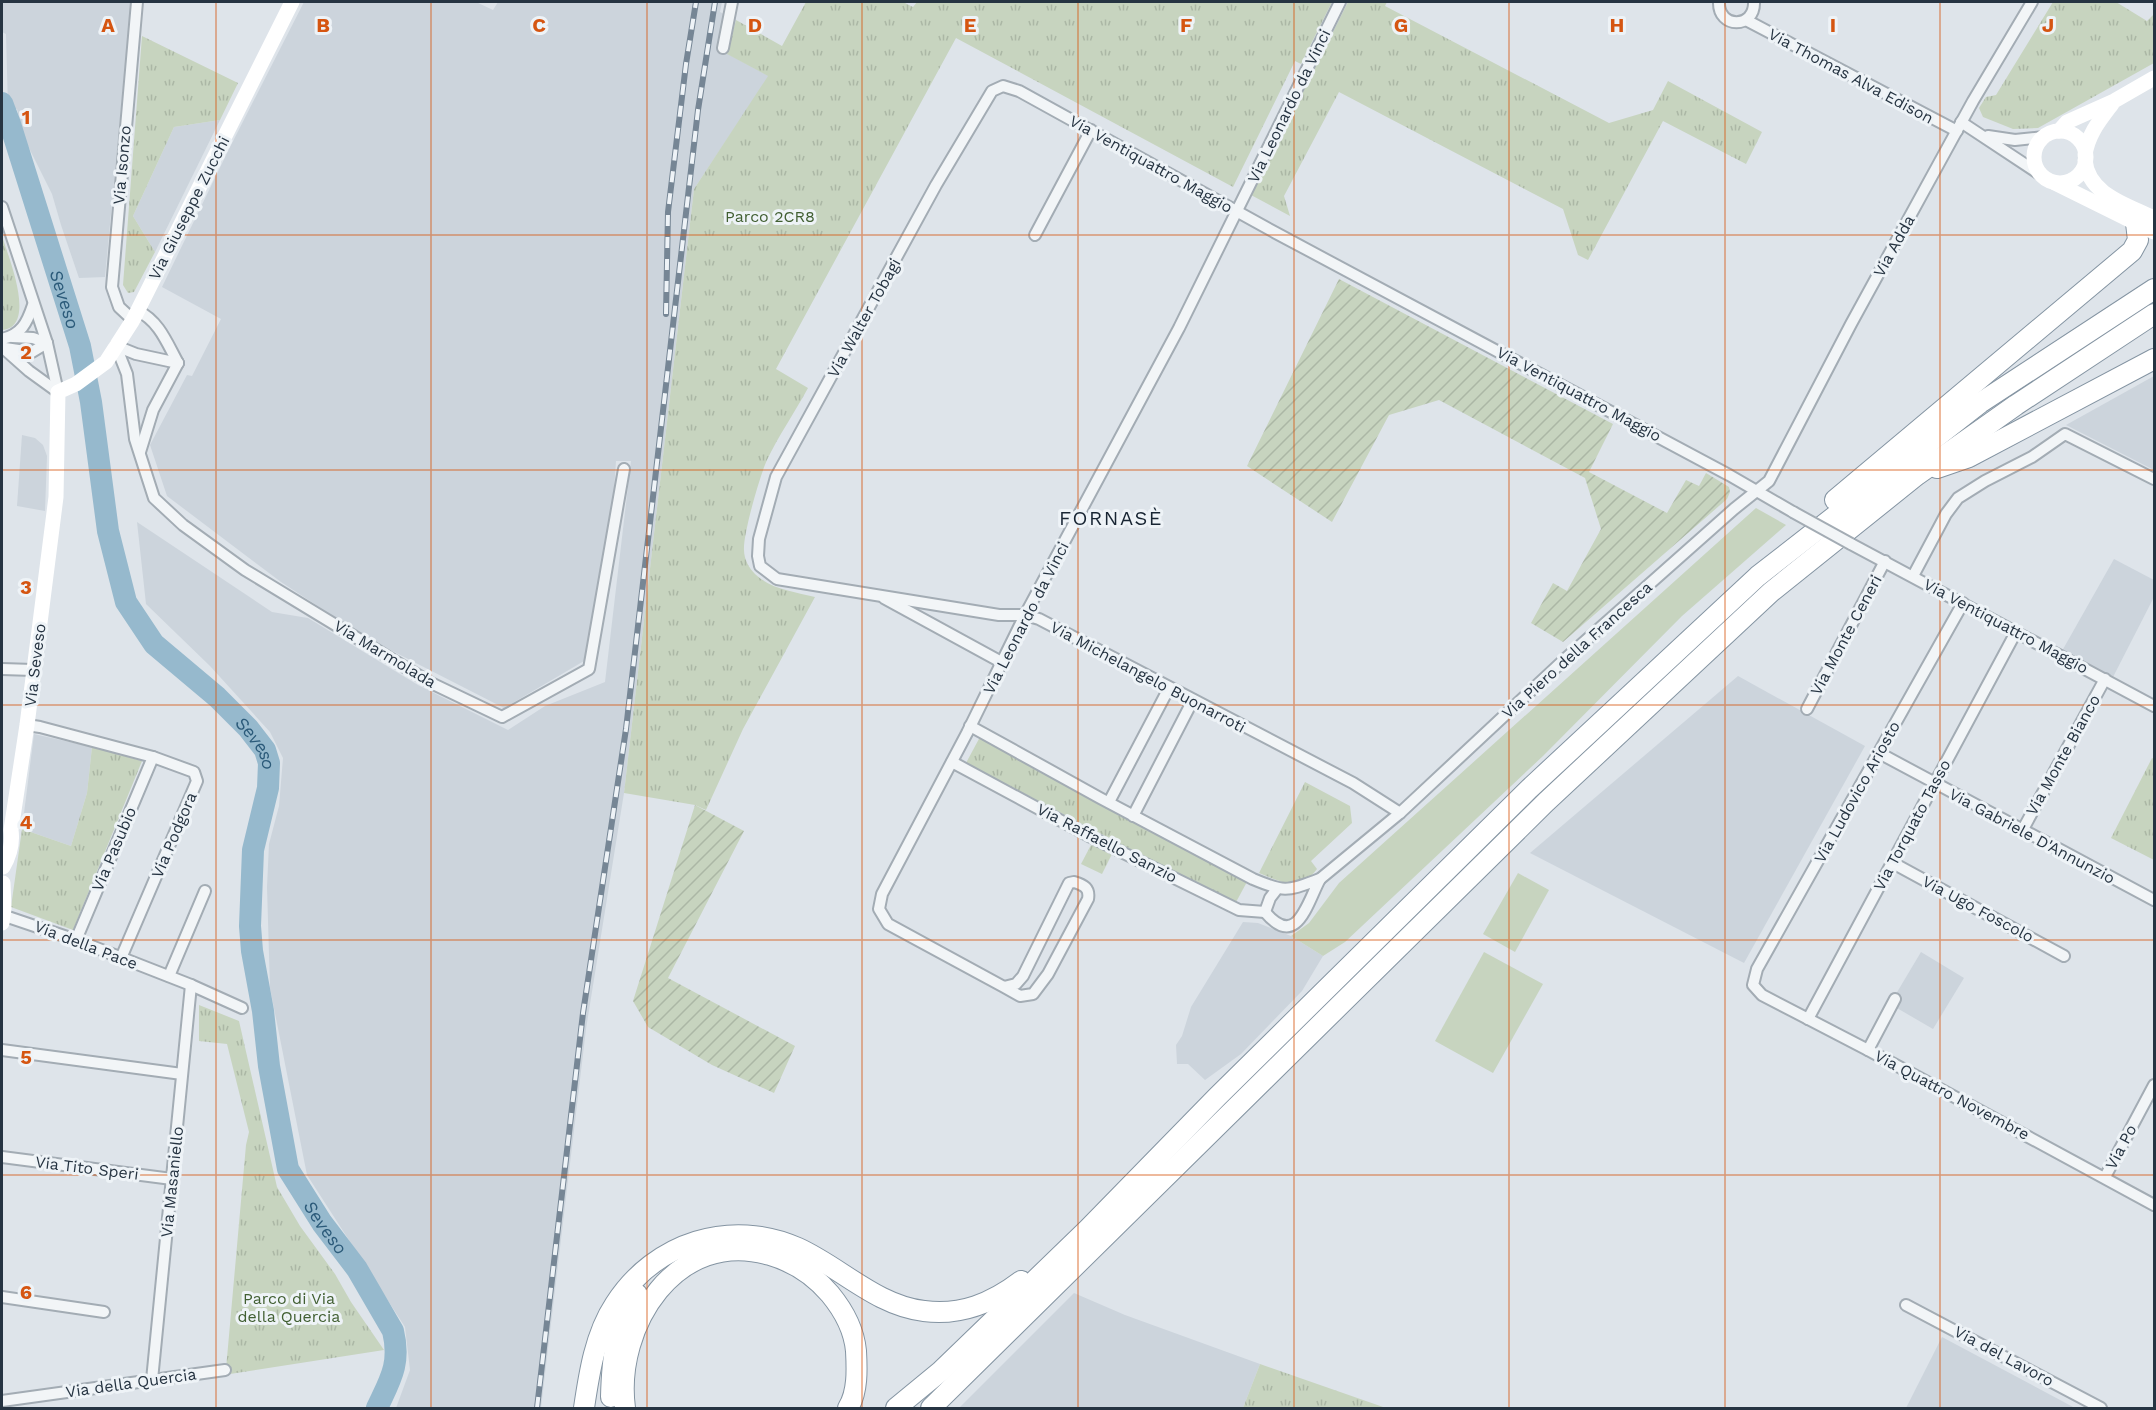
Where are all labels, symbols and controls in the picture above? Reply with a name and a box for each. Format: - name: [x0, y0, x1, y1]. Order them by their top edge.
- text: A: [101, 13, 115, 37]
- text: B: [316, 13, 330, 37]
- text: C: [532, 13, 546, 37]
- text: D: [748, 13, 762, 37]
- text: E: [964, 13, 976, 37]
- text: F: [1180, 13, 1192, 37]
- text: G: [1394, 13, 1408, 37]
- text: H: [1610, 13, 1624, 37]
- text: I: [1830, 13, 1836, 37]
- text: J: [2042, 13, 2054, 37]
- street label: Via Thomas Alva Edison: [1765, 24, 1937, 128]
- street label: Via Leonardo da Vinci: [1244, 26, 1334, 186]
- text: 1: [22, 105, 30, 129]
- street label: Via Ventiquattro Maggio: [1066, 111, 1236, 217]
- street label: Via Isonzo: [109, 125, 135, 205]
- street label: Via Giuseppe Zucchi: [145, 133, 233, 283]
- park label: Parco 2CR8: [725, 207, 815, 226]
- street label: Via Adda: [1869, 212, 1919, 280]
- street label: Via Walter Tobagi: [823, 255, 905, 381]
- water label: Seveso: [46, 267, 84, 331]
- text: 2: [20, 340, 32, 364]
- street label: Via Ventiquattro Maggio: [1493, 342, 1665, 446]
- district label: FORNASÈ: [1059, 506, 1163, 530]
- street label: Via Leonardo da Vinci: [979, 539, 1073, 697]
- street label: Via Monte Ceneri: [1806, 572, 1886, 698]
- street label: Via Ventiquattro Maggio: [1920, 574, 2092, 678]
- text: 3: [20, 575, 32, 599]
- street label: Via Piero della Francesca: [1498, 578, 1656, 722]
- street label: Via Marmolada: [330, 616, 440, 692]
- street label: Via Michelangelo Buonarroti: [1047, 617, 1249, 737]
- street label: Via Seveso: [20, 622, 50, 708]
- street label: Via Monte Bianco: [2022, 691, 2104, 819]
- water label: Seveso: [232, 712, 280, 770]
- street label: Via Ludovico Ariosto: [1810, 718, 1904, 866]
- street label: Via Torquato Tasso: [1869, 756, 1955, 894]
- street label: Via Gabriele D'Annunzio: [1946, 784, 2118, 888]
- street label: Via Podgora: [147, 789, 201, 881]
- street label: Via Raffaello Sanzio: [1034, 799, 1180, 887]
- street label: Via Pasubio: [88, 804, 140, 894]
- text: 4: [20, 810, 33, 834]
- street label: Via Ugo Foscolo: [1919, 872, 2037, 946]
- street label: Via della Pace: [32, 917, 140, 973]
- text: 5: [20, 1045, 32, 1069]
- street label: Via Quattro Novembre: [1871, 1046, 2033, 1144]
- street label: Via Po: [2101, 1121, 2141, 1173]
- street label: Via Masaniello: [157, 1125, 187, 1239]
- street label: Via Tito Speri: [34, 1152, 140, 1184]
- water label: Seveso: [300, 1196, 352, 1258]
- text: 6: [20, 1280, 32, 1304]
- park label: Parco di Via della Quercia: [238, 1289, 340, 1326]
- street label: Via del Lavoro: [1951, 1322, 2057, 1390]
- street label: Via della Quercia: [65, 1364, 197, 1402]

